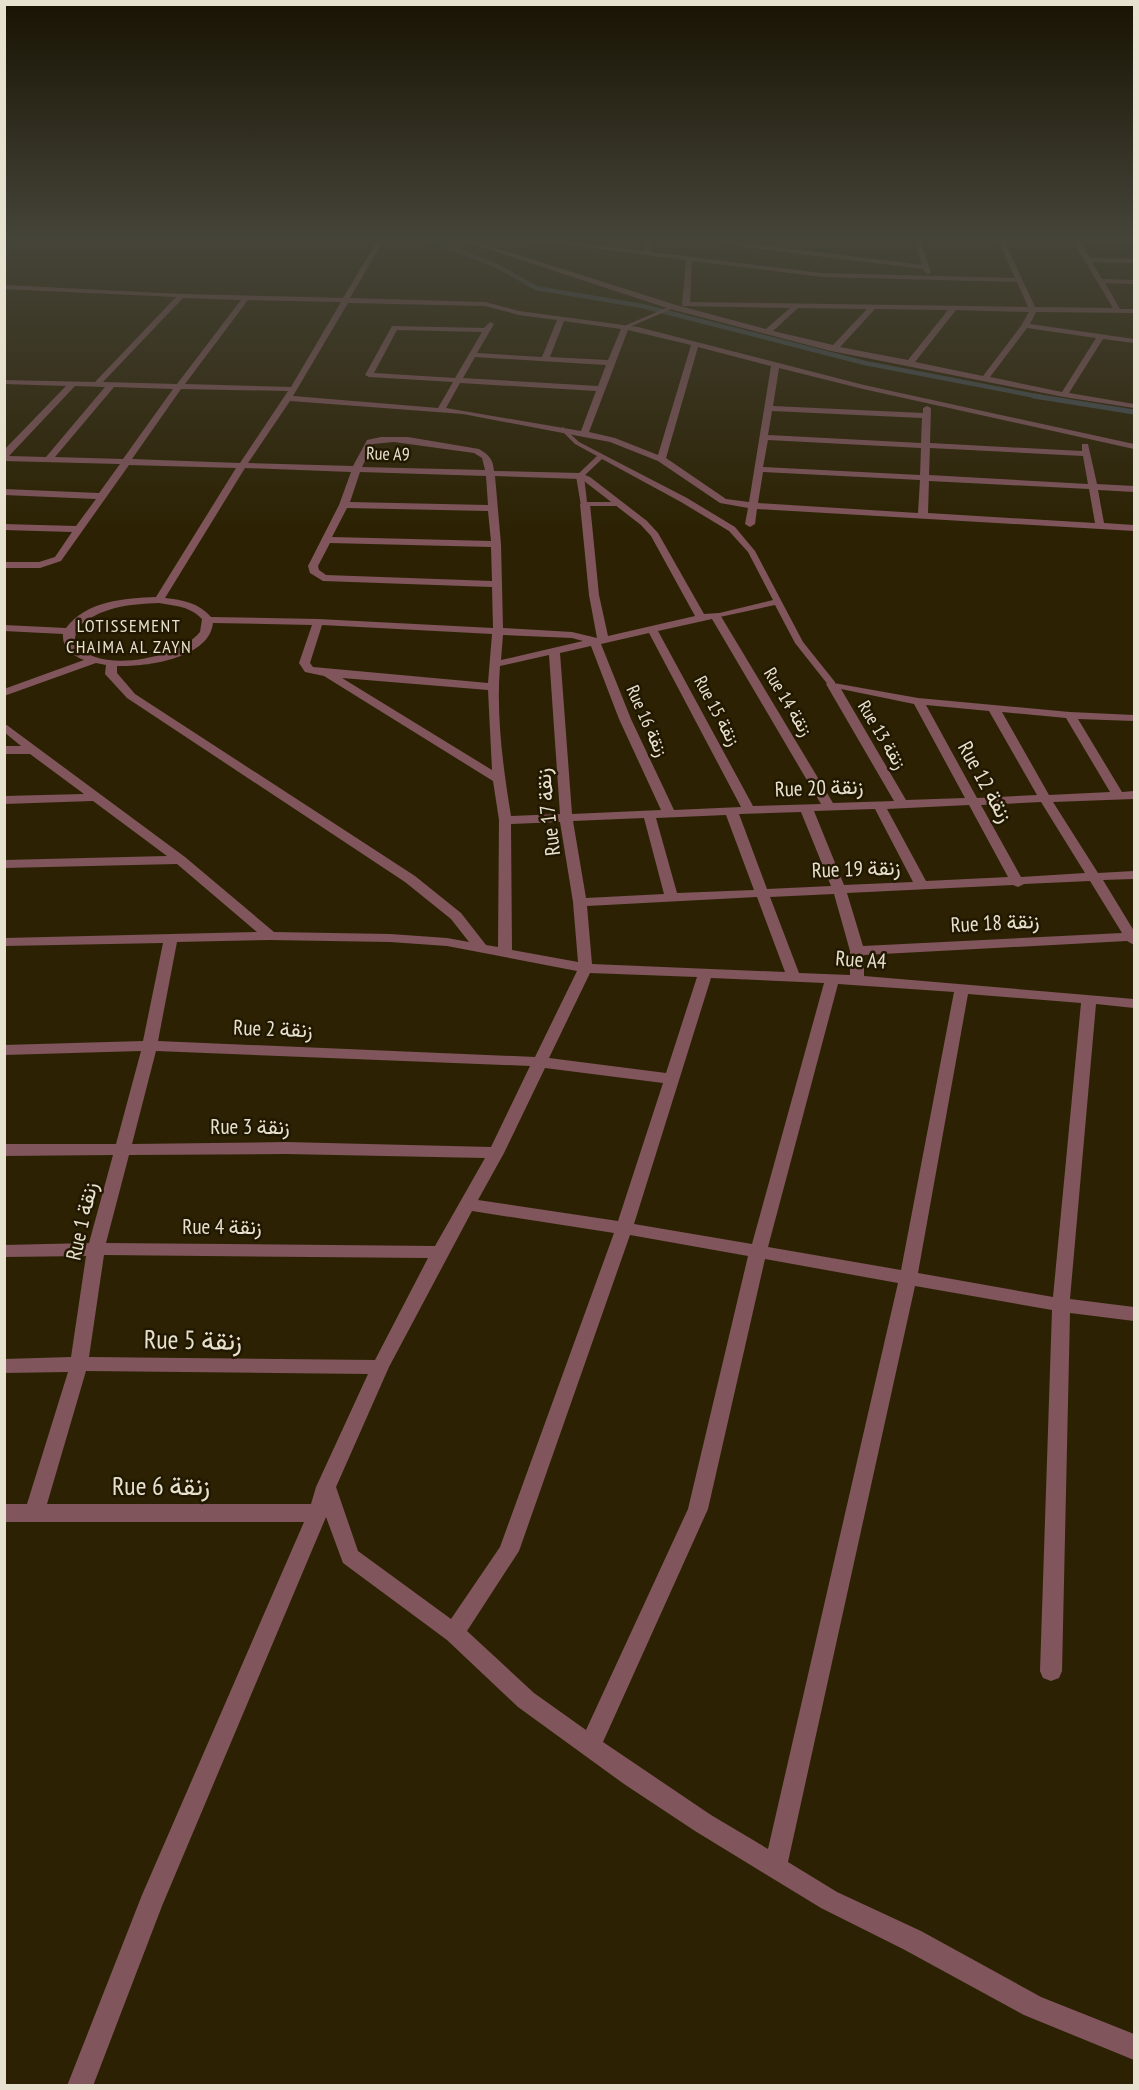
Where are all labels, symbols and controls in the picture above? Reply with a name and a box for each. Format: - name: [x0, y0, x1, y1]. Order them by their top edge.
- street label: Rue A9: [366, 441, 410, 466]
- district label: LOTISSEMENT CHAIMA AL ZAYN: [66, 614, 192, 658]
- street label: Rue 14 زنقة: [759, 663, 818, 740]
- street label: Rue 15 زنقة: [689, 672, 745, 750]
- street label: Rue 16 زنقة: [621, 681, 673, 760]
- street label: Rue 13 زنقة: [853, 696, 912, 773]
- street label: Rue 12 زنقة: [952, 736, 1019, 827]
- street label: Rue 17 زنقة: [529, 767, 566, 857]
- street label: Rue 20 زنقة: [774, 772, 864, 803]
- street label: Rue 19 زنقة: [811, 853, 901, 884]
- street label: Rue 18 زنقة: [950, 907, 1040, 938]
- street label: Rue A4: [835, 944, 888, 975]
- street label: Rue 2 زنقة: [233, 1014, 313, 1043]
- street label: Rue 3 زنقة: [210, 1113, 290, 1140]
- street label: Rue 1 زنقة: [59, 1179, 104, 1263]
- street label: Rue 4 زنقة: [182, 1213, 262, 1240]
- street label: Rue 5 زنقة: [144, 1322, 242, 1357]
- street label: Rue 6 زنقة: [112, 1469, 210, 1502]

